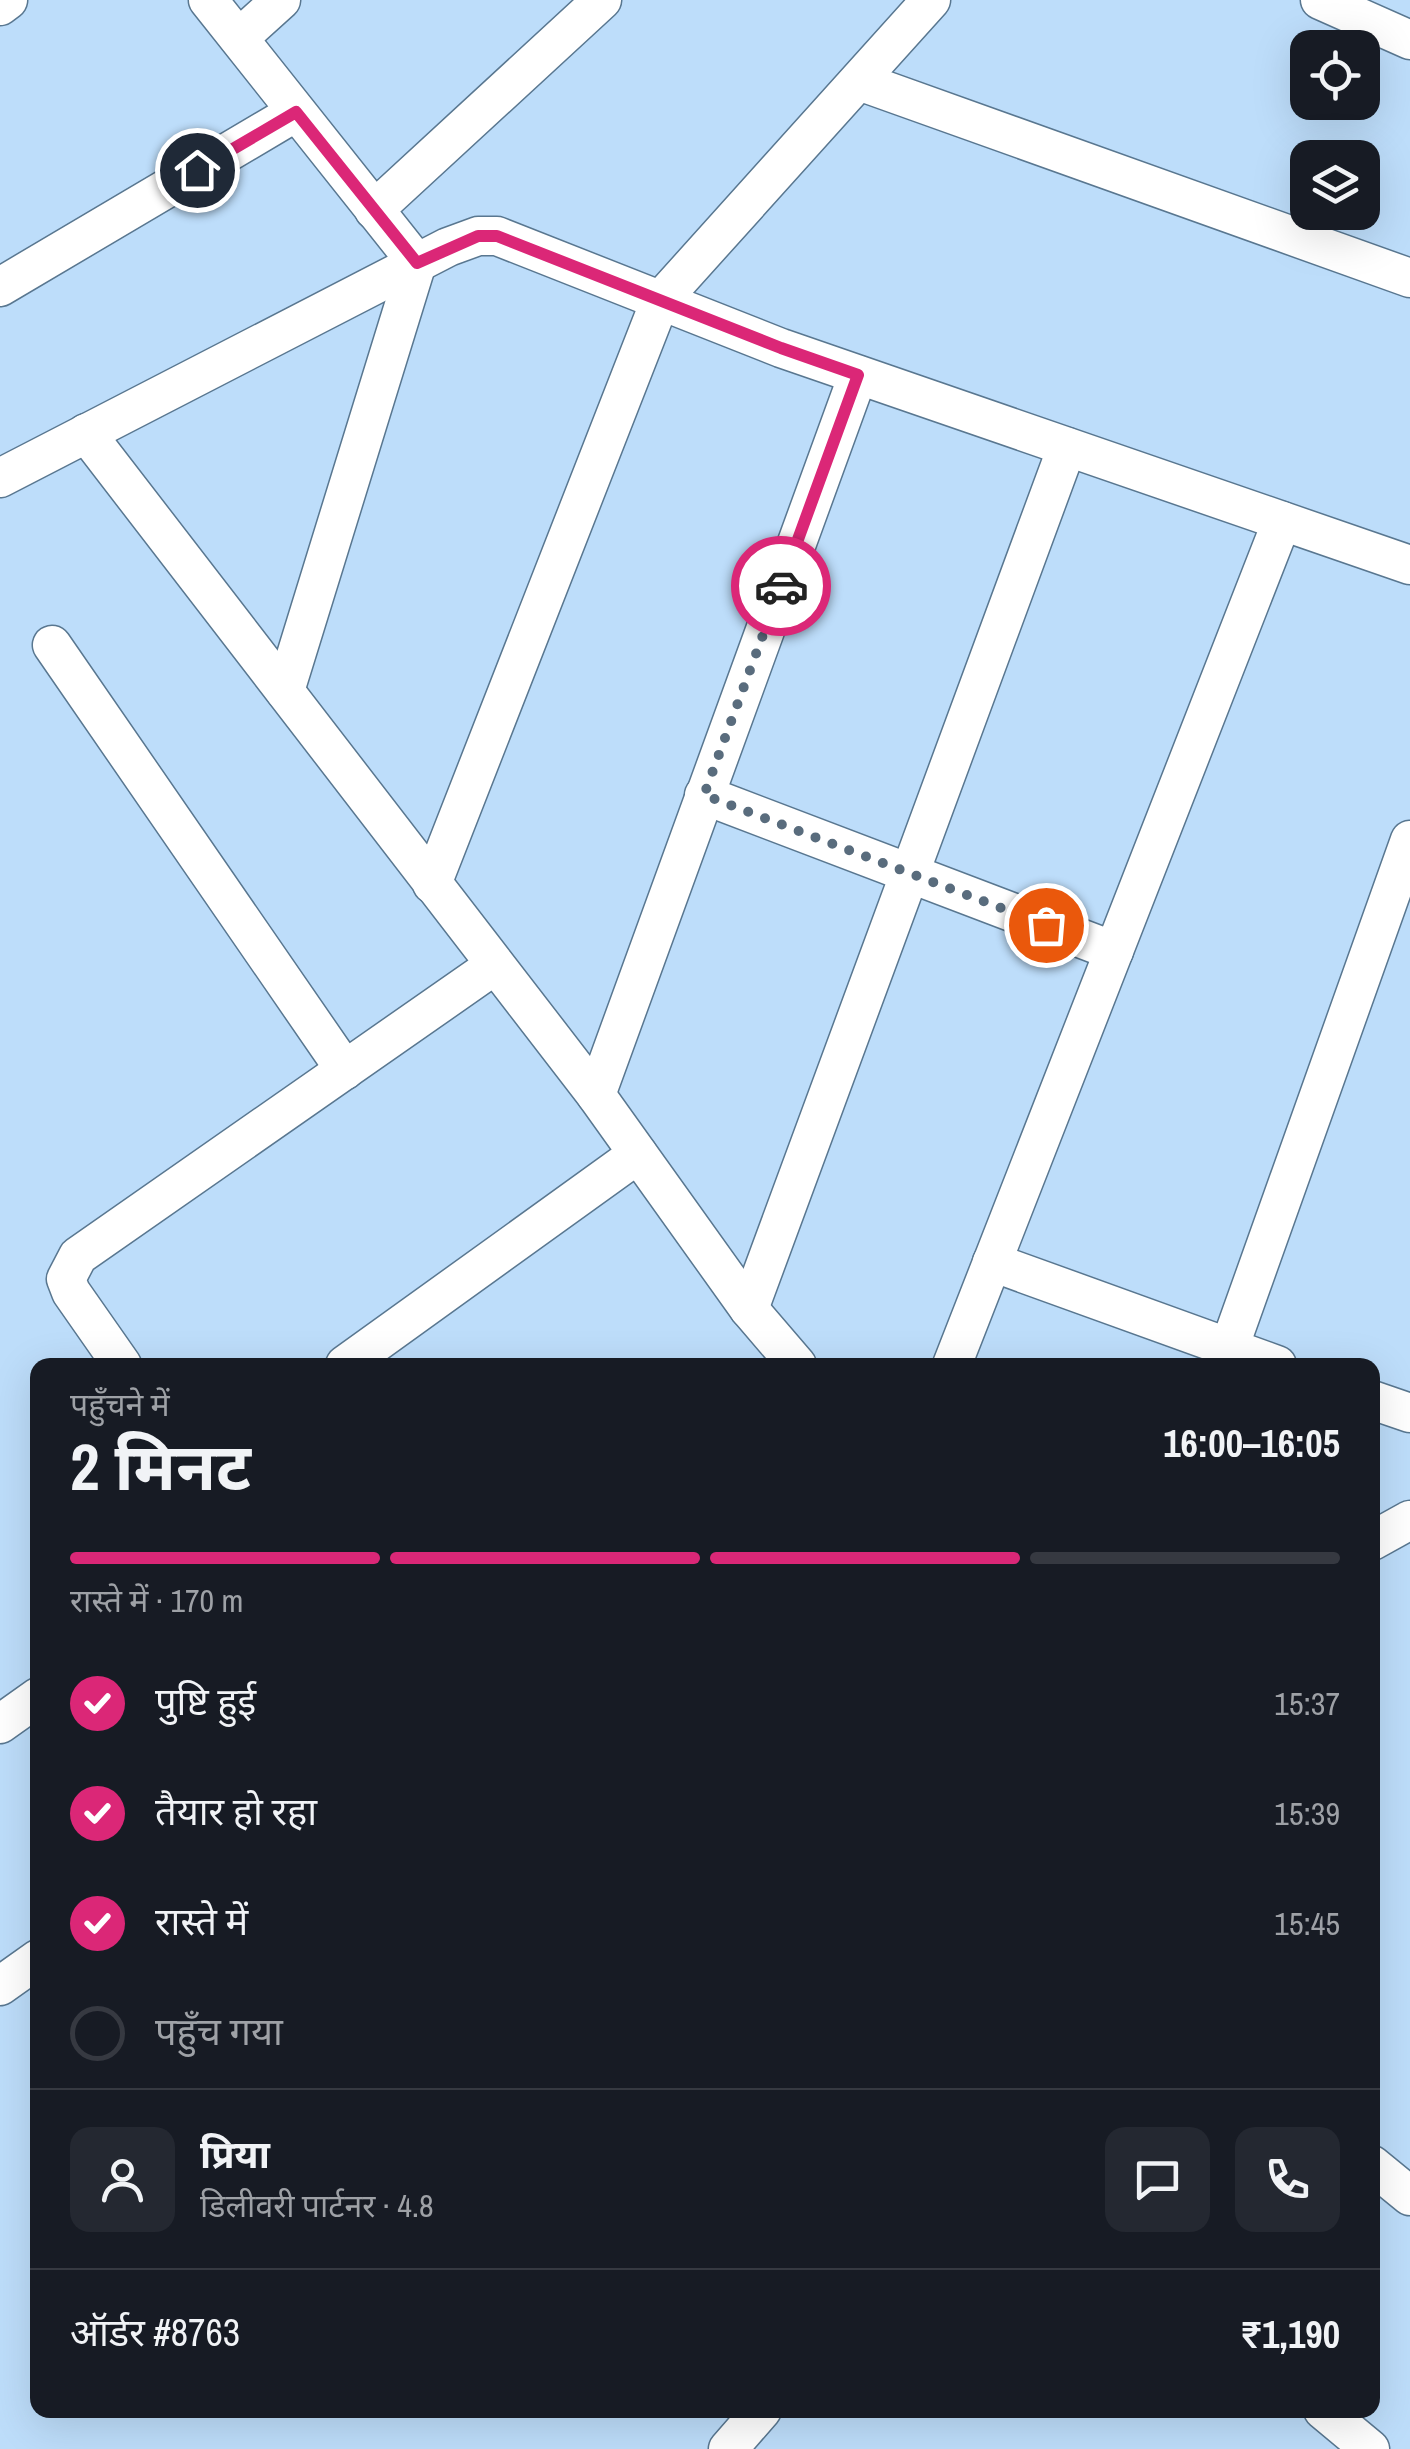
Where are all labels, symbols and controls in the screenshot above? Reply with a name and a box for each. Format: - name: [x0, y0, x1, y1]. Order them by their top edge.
- map controls: [1290, 30, 1380, 230]
- button: locate: [1290, 30, 1380, 120]
- pin: [155, 128, 240, 213]
- button: layers: [1290, 140, 1380, 230]
- icon: home: [170, 143, 225, 198]
- courier: [731, 536, 831, 636]
- icon: car: [754, 559, 809, 614]
- pin: [1004, 883, 1089, 968]
- icon: bag: [1019, 898, 1074, 953]
- text: पहुँचने में: [70, 1383, 170, 1426]
- text: 16:00–16:05: [1163, 1418, 1340, 1469]
- text: 2 मिनट: [70, 1423, 251, 1510]
- text: रास्ते में · 170 m: [70, 1579, 243, 1622]
- icon: check: [70, 1676, 125, 1731]
- text: पुष्टि हुई: [155, 1676, 256, 1727]
- text: 15:37: [1274, 1682, 1340, 1725]
- icon: check: [70, 1786, 125, 1841]
- text: तैयार हो रहा: [155, 1786, 317, 1837]
- text: 15:39: [1274, 1792, 1340, 1835]
- icon: check: [70, 1896, 125, 1951]
- text: रास्ते में: [155, 1896, 248, 1947]
- text: 15:45: [1274, 1902, 1340, 1945]
- text: पहुँच गया: [155, 2006, 283, 2057]
- button: person: [70, 2127, 175, 2232]
- button: chat: [1105, 2127, 1210, 2232]
- button: phone: [1235, 2127, 1340, 2232]
- text: प्रिया: [200, 2129, 270, 2180]
- text: डिलीवरी पार्टनर · 4.8: [200, 2184, 434, 2227]
- text: ऑर्डर #8763: [70, 2307, 240, 2358]
- text: ₹1,190: [1240, 2309, 1340, 2360]

